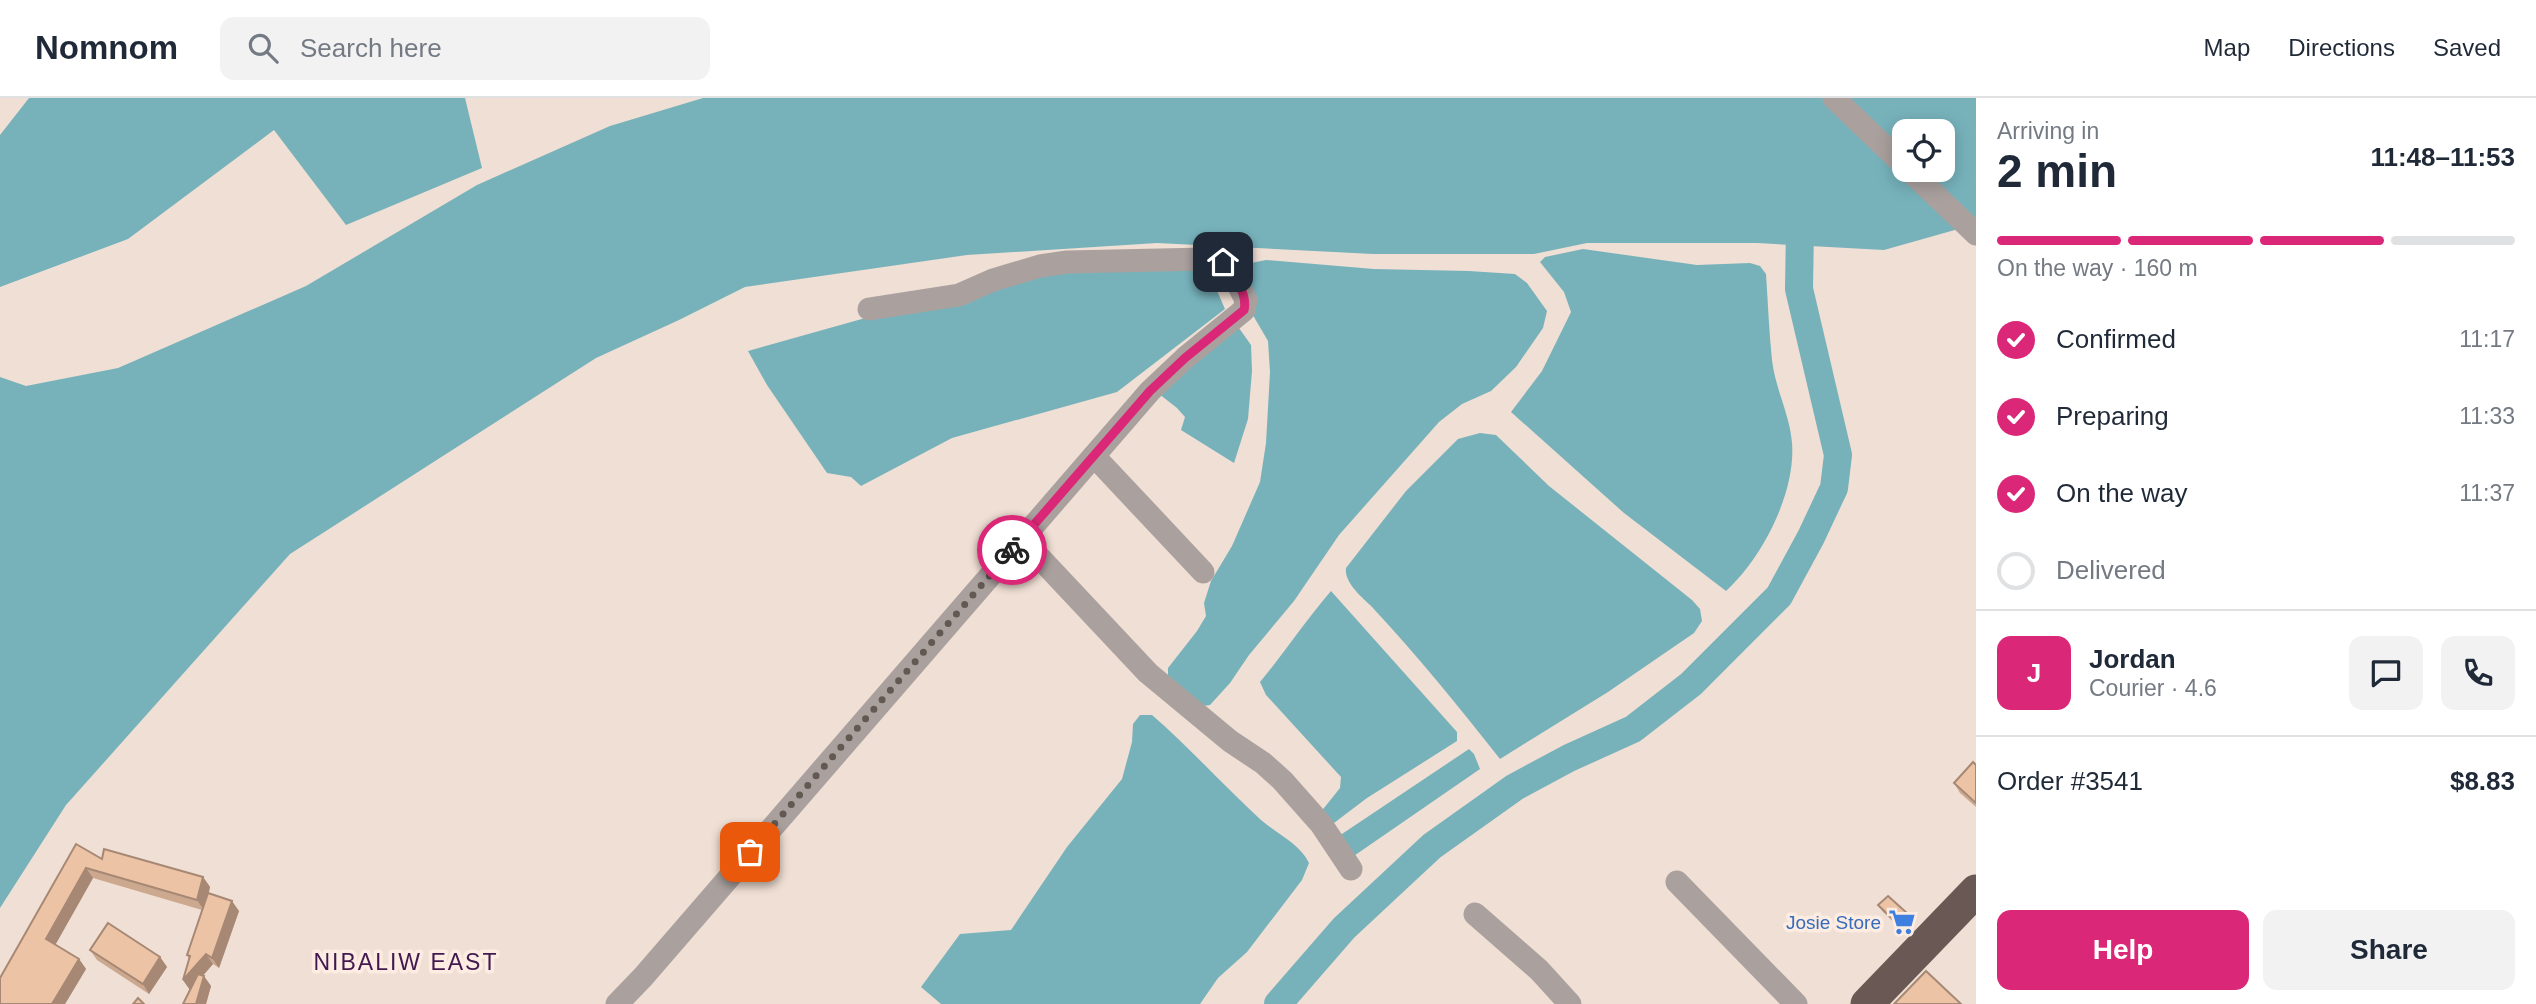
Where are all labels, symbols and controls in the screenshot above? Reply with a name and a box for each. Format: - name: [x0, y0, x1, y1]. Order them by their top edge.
- search box: [220, 17, 710, 80]
- text: Nomnom: [35, 29, 178, 66]
- icon: search: [244, 29, 282, 67]
- text: Search here: [300, 33, 442, 63]
- text: Map: [2204, 34, 2250, 61]
- text: Directions: [2288, 34, 2395, 61]
- text: Saved: [2433, 34, 2501, 61]
- text: Arriving in: [1997, 118, 2099, 144]
- map controls: [1892, 119, 1955, 182]
- button: locate: [1892, 119, 1955, 182]
- text: 11:48–11:53: [2370, 142, 2515, 172]
- text: 2 min: [1997, 145, 2117, 197]
- pin: [1193, 232, 1253, 292]
- icon: home: [1204, 243, 1242, 281]
- text: On the way · 160 m: [1997, 255, 2198, 281]
- icon: check: [1997, 321, 2035, 359]
- text: Confirmed: [2056, 324, 2176, 354]
- text: 11:17: [2459, 326, 2515, 352]
- icon: check: [1997, 398, 2035, 436]
- text: Preparing: [2056, 401, 2169, 431]
- text: 11:33: [2459, 403, 2515, 429]
- icon: check: [1997, 475, 2035, 513]
- text: On the way: [2056, 478, 2188, 508]
- text: 11:37: [2459, 480, 2515, 506]
- courier: [977, 515, 1047, 585]
- icon: bike: [993, 531, 1031, 569]
- text: Delivered: [2056, 555, 2166, 585]
- button: chat: [2349, 636, 2423, 710]
- button: phone: [2441, 636, 2515, 710]
- text: Jordan: [2089, 644, 2176, 674]
- text: J: [2027, 658, 2041, 688]
- text: Courier · 4.6: [2089, 675, 2217, 701]
- text: Order #3541: [1997, 766, 2143, 796]
- text: $8.83: [2450, 766, 2515, 796]
- pin: [720, 822, 780, 882]
- icon: bag: [731, 833, 769, 871]
- supermarket icon: Josie Store: [1887, 907, 1917, 937]
- button: Help: [1997, 910, 2249, 990]
- button: Share: [2263, 910, 2515, 990]
- place label: Josie Store: [1786, 912, 1881, 933]
- district label: NIBALIW EAST: [313, 949, 499, 975]

